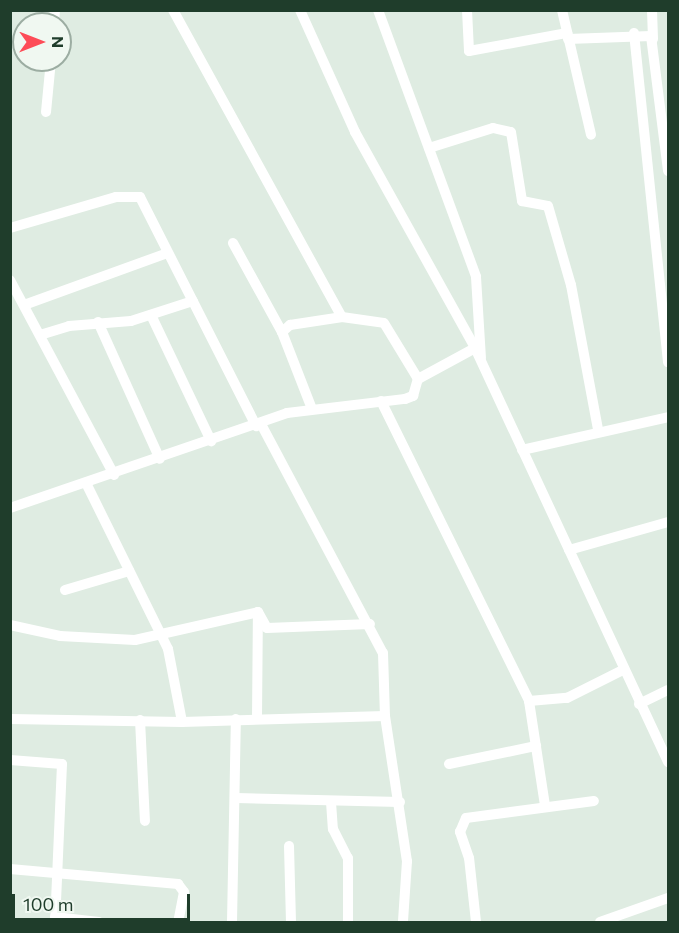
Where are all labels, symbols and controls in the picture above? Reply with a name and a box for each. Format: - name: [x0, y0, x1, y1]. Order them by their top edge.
- north arrow: [12, 12, 72, 72]
- text: N: [49, 36, 68, 48]
- scale bar: [15, 882, 194, 920]
- text: 100 m: [23, 893, 73, 915]

